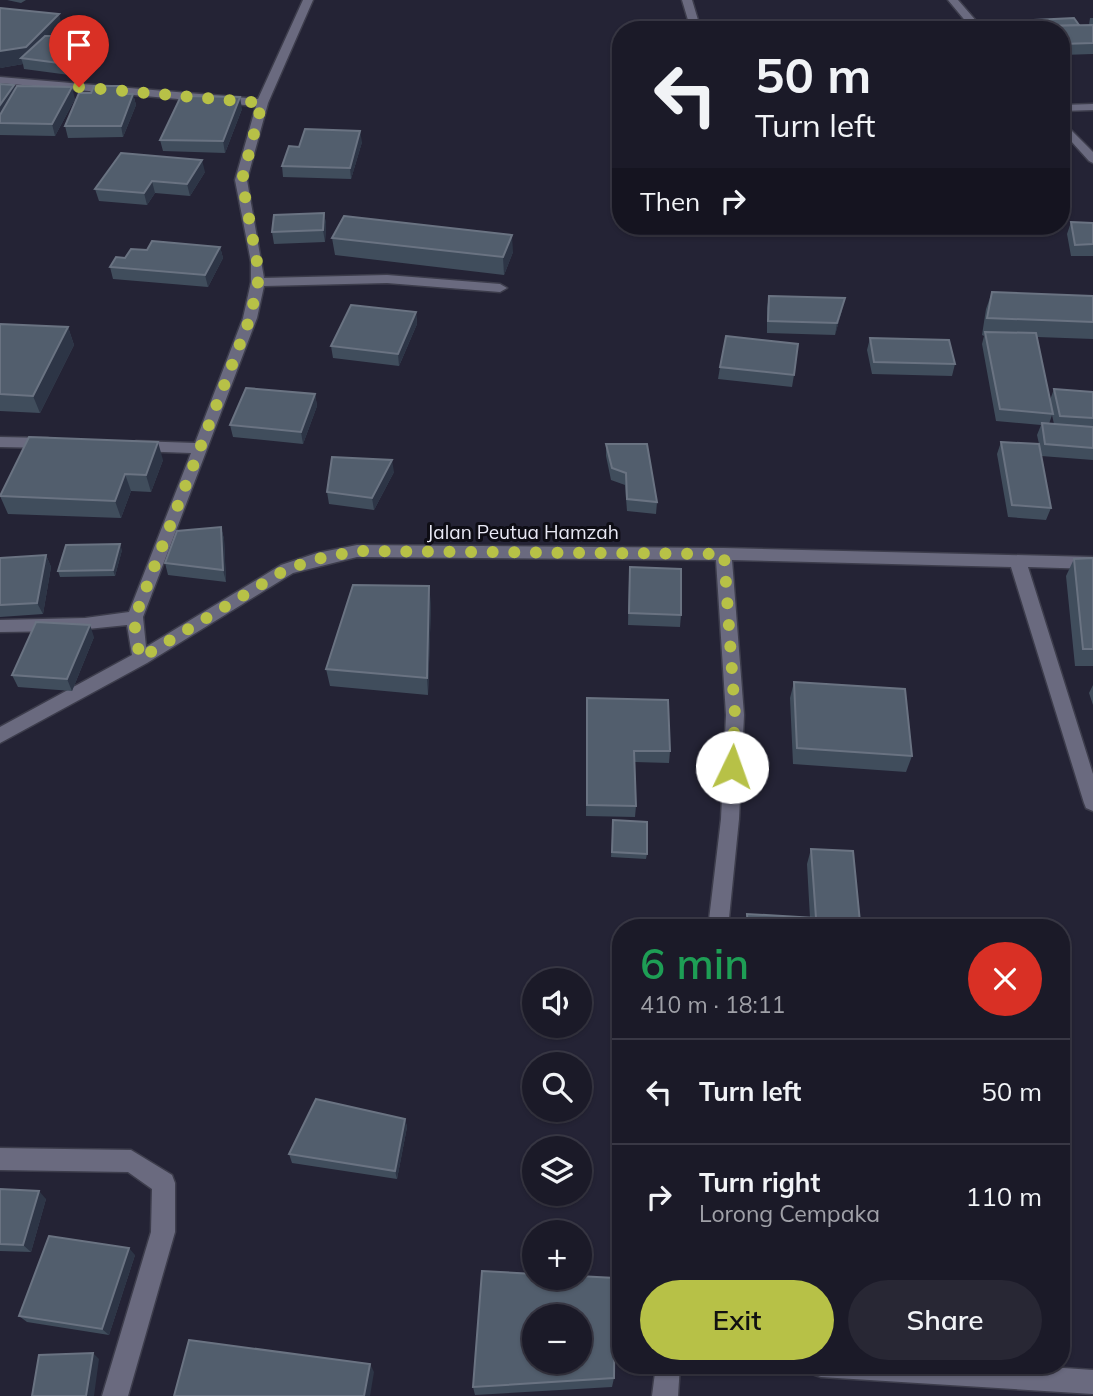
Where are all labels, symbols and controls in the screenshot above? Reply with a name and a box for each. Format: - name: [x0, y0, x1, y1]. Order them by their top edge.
- pin: [49, 15, 109, 87]
- icon: arrive: [60, 26, 98, 64]
- text: 50 m: [755, 44, 871, 105]
- icon: left: [640, 49, 731, 140]
- text: Turn left: [755, 105, 875, 145]
- icon: right: [714, 182, 752, 220]
- text: Then: [640, 185, 700, 218]
- street label: Jalan Peutua Hamzah: [427, 520, 619, 544]
- position arrow: [695, 730, 769, 804]
- text: 6 min: [640, 937, 749, 990]
- button: close: [968, 942, 1042, 1016]
- map controls: [522, 968, 592, 1374]
- button: sound: [522, 968, 592, 1038]
- text: 410 m · 18:11: [640, 990, 785, 1019]
- button: search: [522, 1052, 592, 1122]
- icon: left: [640, 1073, 678, 1111]
- text: Turn left: [699, 1075, 801, 1108]
- text: 50 m: [981, 1075, 1042, 1108]
- button: layers: [522, 1136, 592, 1206]
- text: Turn right: [699, 1166, 820, 1199]
- icon: right: [640, 1178, 678, 1216]
- text: 110 m: [966, 1180, 1042, 1213]
- text: Lorong Cempaka: [699, 1199, 880, 1228]
- button: +: [522, 1220, 592, 1290]
- button: Exit: [640, 1280, 834, 1360]
- button: Share: [848, 1280, 1042, 1360]
- button: −: [522, 1304, 592, 1374]

